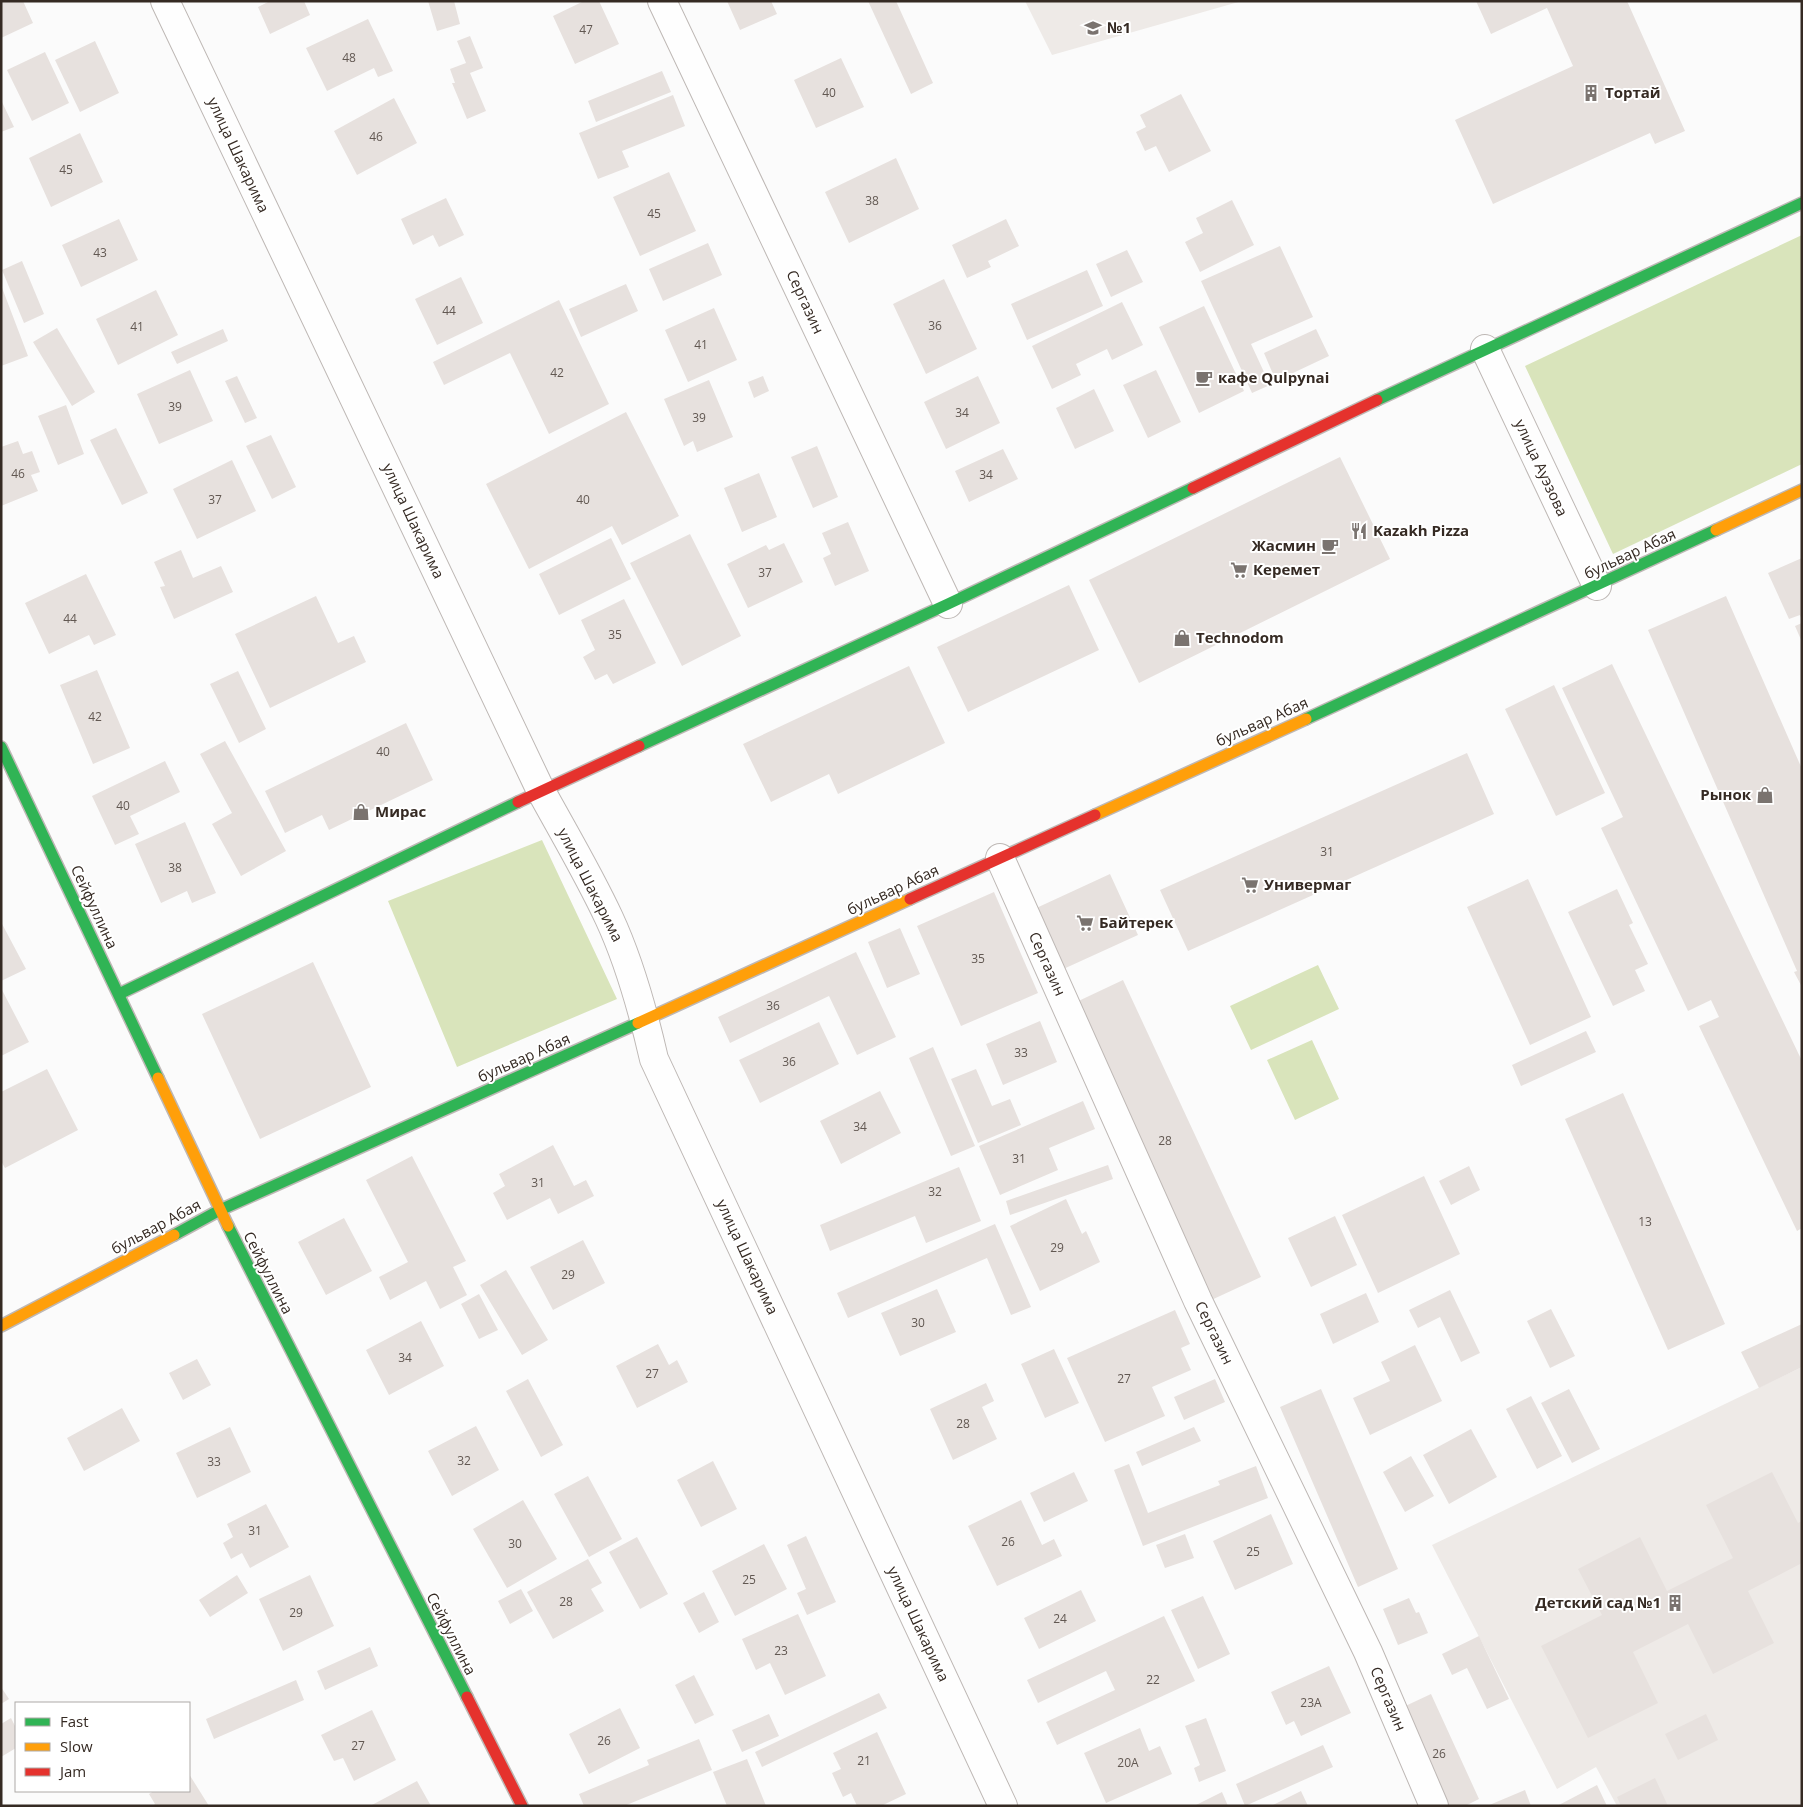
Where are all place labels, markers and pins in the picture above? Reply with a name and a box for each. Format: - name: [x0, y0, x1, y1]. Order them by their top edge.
- place label: №1: [1107, 17, 1131, 37]
- school or university icon: №1: [1083, 18, 1103, 38]
- place label: Тортай: [1605, 82, 1661, 102]
- building icon: Тортай: [1581, 83, 1601, 103]
- place label: кафе Qulpynai: [1218, 367, 1329, 387]
- cafe icon: кафе Qulpynai: [1194, 368, 1214, 388]
- place label: Kazakh Pizza: [1373, 520, 1469, 540]
- restaurant icon: Kazakh Pizza: [1349, 521, 1369, 541]
- place label: Жасмин: [1252, 535, 1316, 555]
- cafe icon: Жасмин: [1320, 536, 1340, 556]
- place label: Керемет: [1253, 559, 1320, 579]
- supermarket icon: Керемет: [1229, 560, 1249, 580]
- place label: Technodom: [1196, 627, 1284, 647]
- shop icon: Technodom: [1172, 628, 1192, 648]
- place label: Рынок: [1700, 784, 1752, 804]
- shop icon: Рынок: [1755, 785, 1775, 805]
- place label: Мирас: [375, 801, 426, 821]
- shop icon: Мирас: [351, 802, 371, 822]
- place label: Универмаг: [1264, 874, 1351, 894]
- supermarket icon: Универмаг: [1240, 875, 1260, 895]
- place label: Байтерек: [1099, 912, 1174, 932]
- supermarket icon: Байтерек: [1075, 913, 1095, 933]
- place label: Детский сад №1: [1535, 1592, 1661, 1612]
- building icon: Детский сад №1: [1665, 1593, 1685, 1613]

